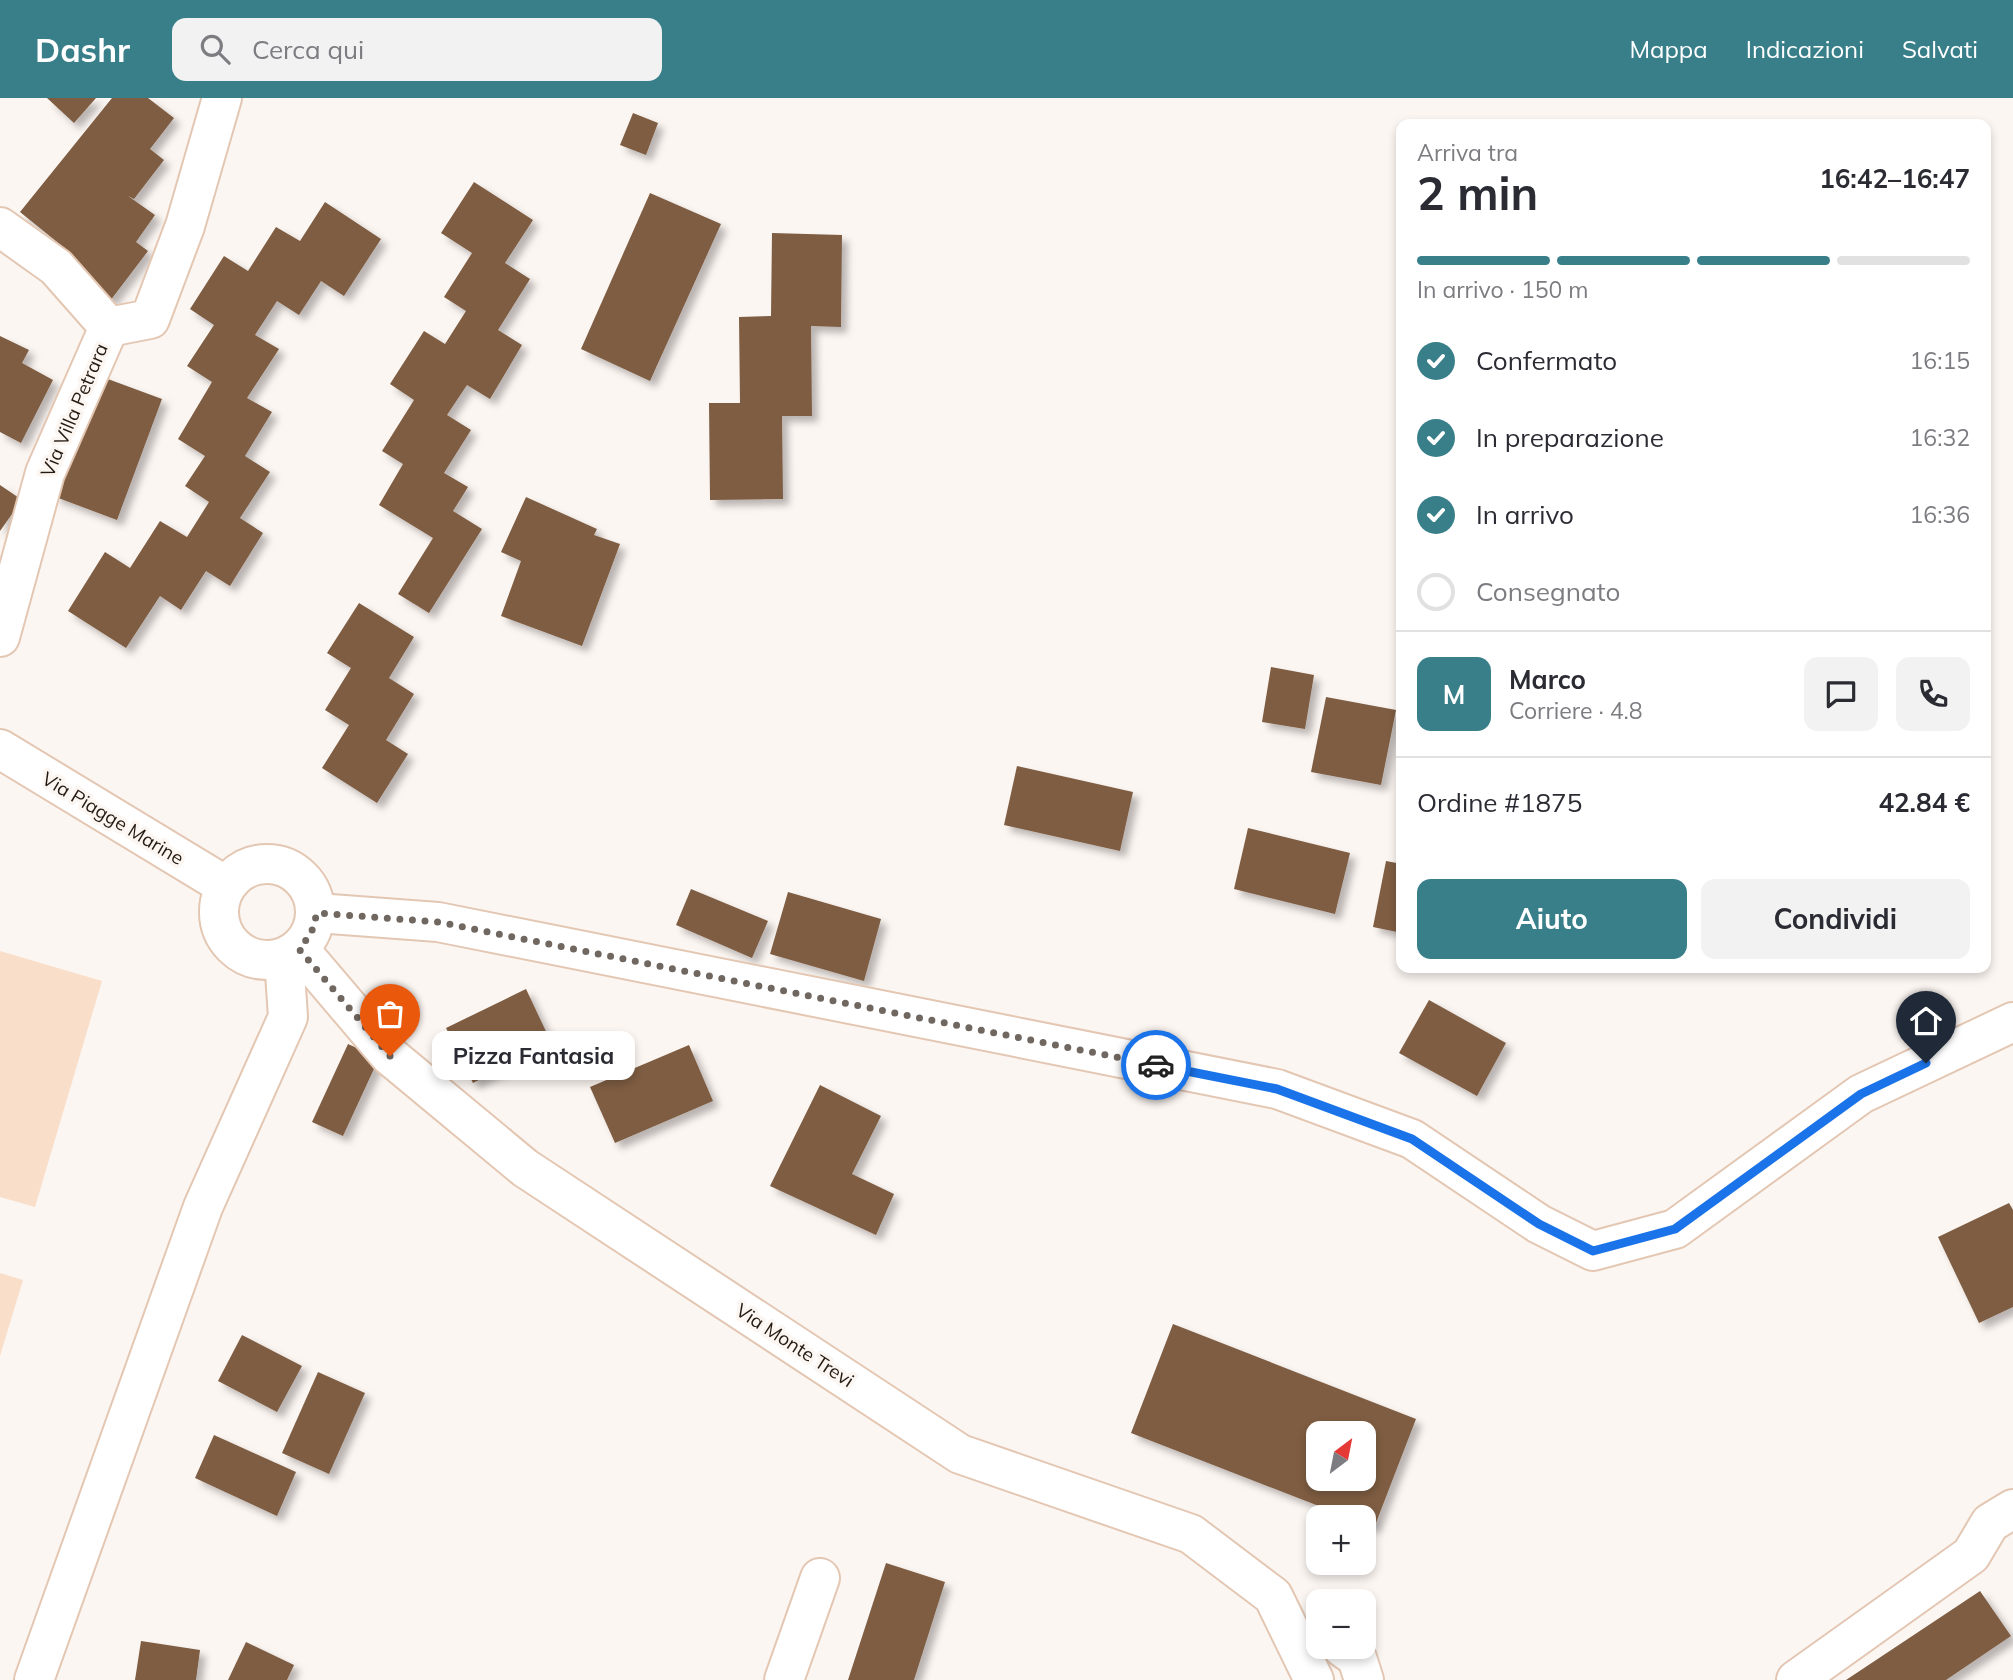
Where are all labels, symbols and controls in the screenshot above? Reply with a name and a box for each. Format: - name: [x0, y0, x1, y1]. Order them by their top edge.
- search box: [172, 18, 662, 81]
- text: Dashr: [35, 29, 130, 70]
- icon: search: [196, 30, 234, 68]
- text: Cerca qui: [252, 33, 364, 66]
- text: Mappa: [1629, 34, 1708, 64]
- text: Indicazioni: [1746, 34, 1864, 64]
- text: Salvati: [1902, 34, 1978, 64]
- text: Arriva tra: [1417, 138, 1518, 167]
- text: 16:42–16:47: [1819, 162, 1970, 195]
- text: 2 min: [1417, 164, 1538, 222]
- text: In arrivo · 150 m: [1417, 275, 1589, 304]
- street label: Via Villa Petrara: [35, 340, 113, 480]
- icon: check: [1417, 342, 1455, 380]
- text: Confermato: [1476, 344, 1617, 377]
- text: 16:15: [1910, 346, 1970, 375]
- icon: check: [1417, 419, 1455, 457]
- text: In preparazione: [1476, 421, 1664, 454]
- text: 16:32: [1910, 423, 1970, 452]
- icon: check: [1417, 496, 1455, 534]
- text: In arrivo: [1476, 498, 1574, 531]
- text: 16:36: [1910, 500, 1970, 529]
- text: Consegnato: [1476, 575, 1620, 608]
- button: chat: [1804, 657, 1878, 731]
- button: phone: [1896, 657, 1970, 731]
- text: Marco: [1509, 663, 1586, 696]
- text: M: [1443, 678, 1465, 711]
- text: Corriere · 4.8: [1509, 696, 1643, 725]
- street label: Via Piagge Marine: [38, 766, 188, 870]
- text: Ordine #1875: [1417, 786, 1582, 819]
- text: 42.84 €: [1878, 786, 1970, 819]
- button: Aiuto: [1417, 879, 1687, 959]
- button: Condividi: [1701, 879, 1970, 959]
- pin: [360, 984, 420, 1056]
- pin: [1896, 991, 1956, 1063]
- icon: bag: [371, 995, 409, 1033]
- icon: home: [1907, 1002, 1945, 1040]
- courier: [1121, 1030, 1191, 1100]
- callout: Pizza Fantasia: [432, 1032, 635, 1080]
- text: Pizza Fantasia: [453, 1041, 614, 1070]
- icon: car: [1137, 1046, 1175, 1084]
- street label: Via Monte Trevi: [731, 1298, 859, 1392]
- north arrow: [1306, 1421, 1376, 1491]
- map controls: [1306, 1421, 1376, 1659]
- button: +: [1306, 1505, 1376, 1575]
- button: −: [1306, 1589, 1376, 1659]

